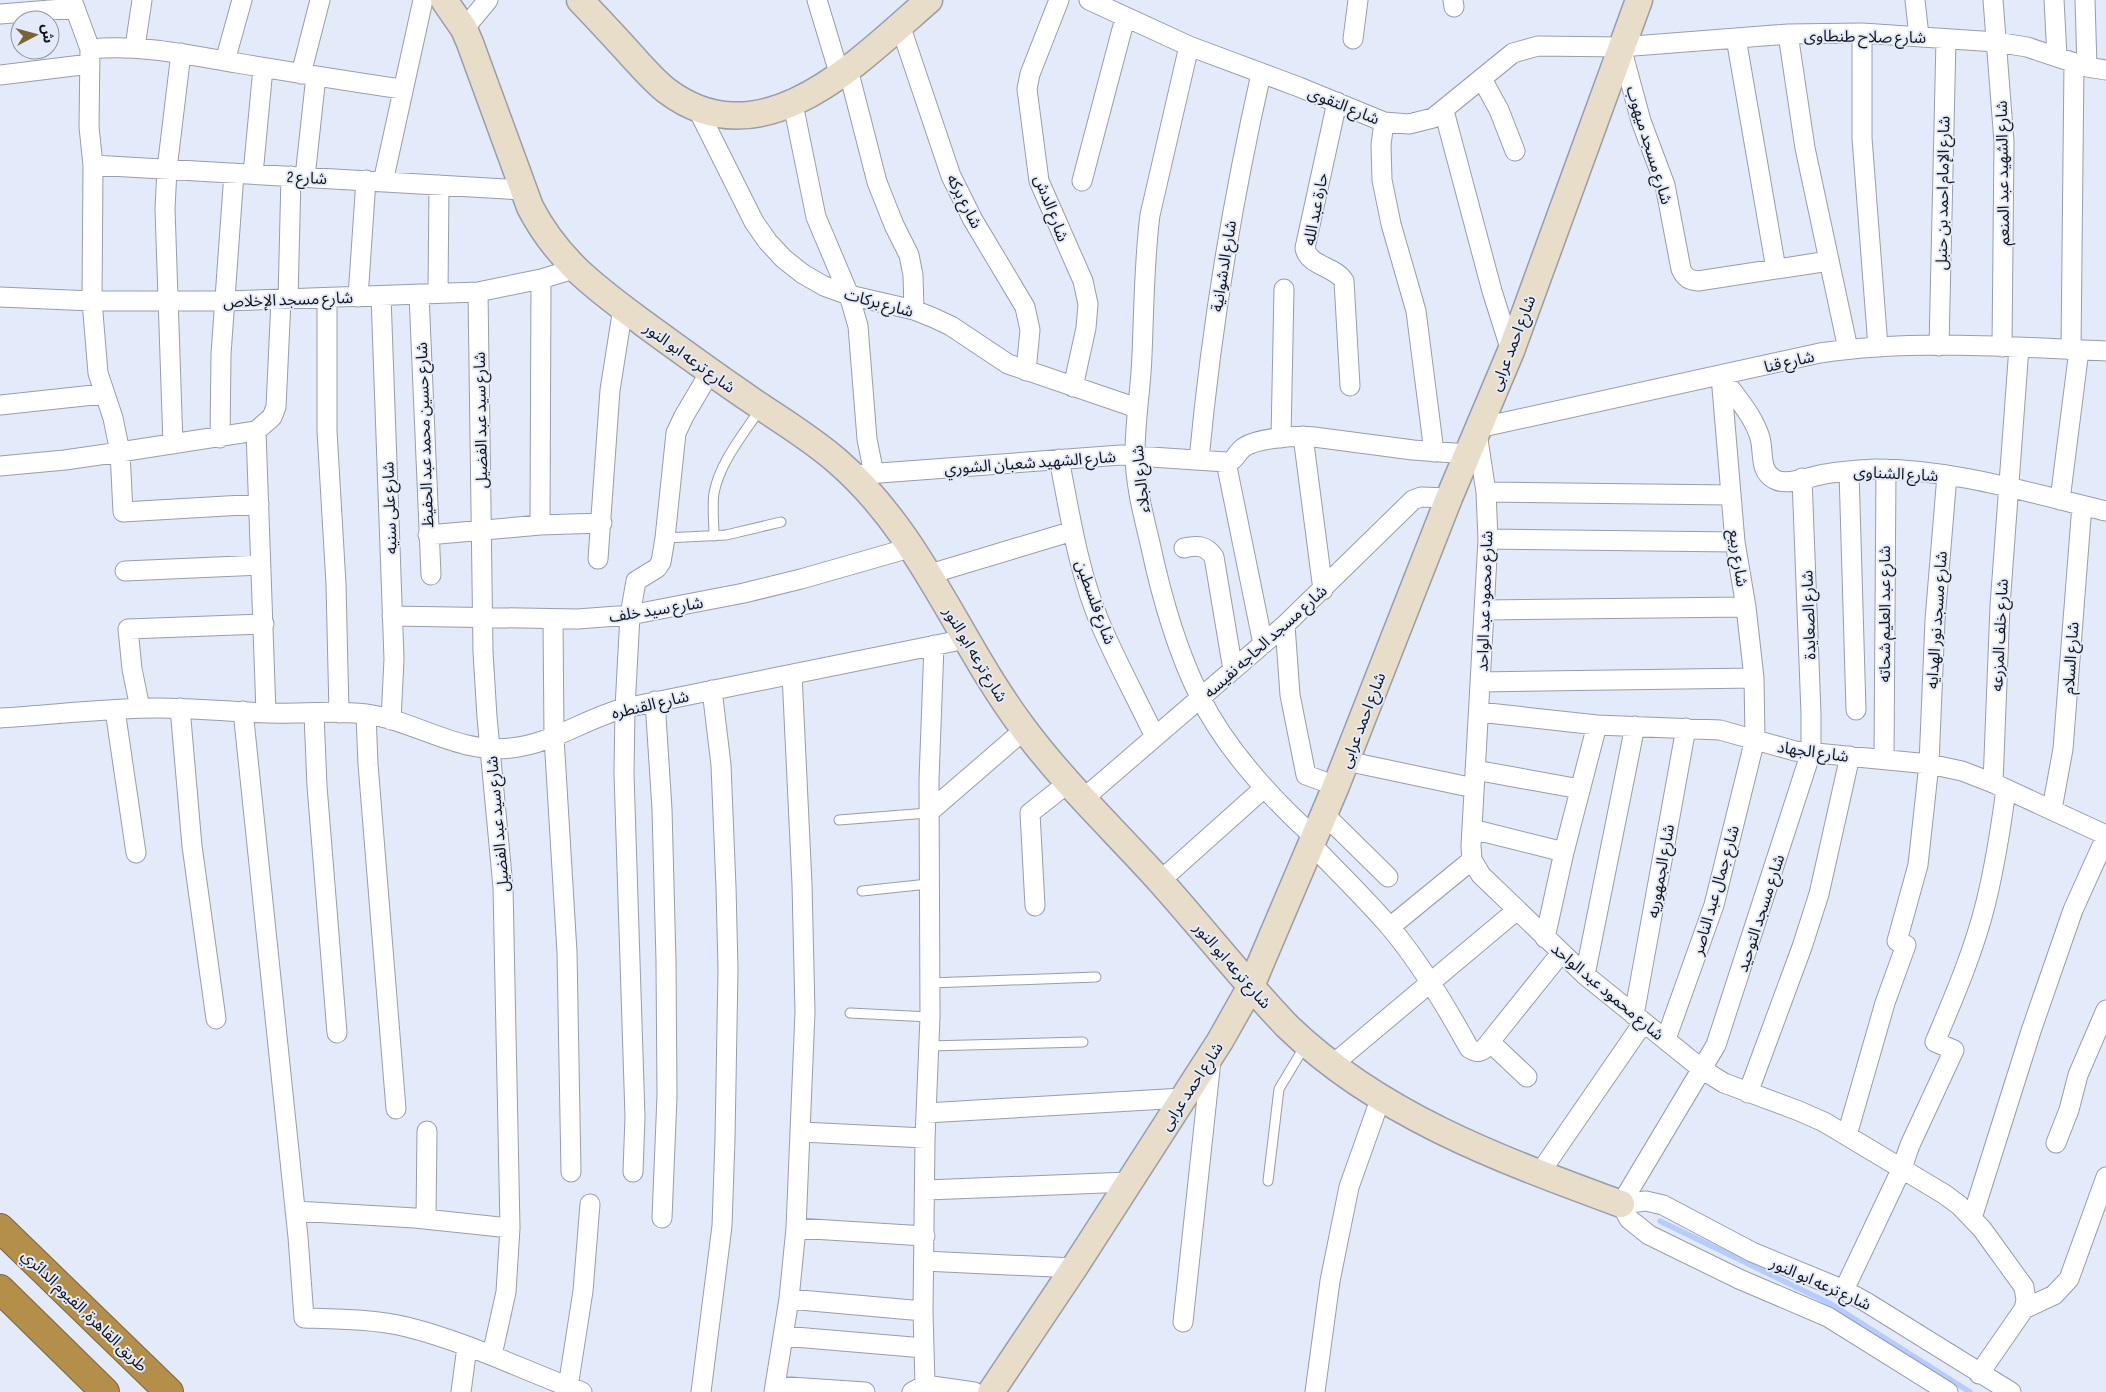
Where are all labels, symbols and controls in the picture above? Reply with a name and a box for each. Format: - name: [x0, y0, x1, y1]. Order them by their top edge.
- north arrow: [10, 10, 60, 60]
- text: ش: [38, 23, 57, 44]
- street label: شارع صلاح طنطاوى: [1804, 27, 1926, 50]
- street label: شارع التقوى: [1304, 83, 1382, 131]
- street label: شارع مسجد ميهوب: [1620, 84, 1676, 208]
- street label: شارع الشهيد عبد المنعم: [1993, 100, 2016, 246]
- street label: شارع الإمام احمد بن حنبل: [1933, 116, 1956, 270]
- street label: شارع 2: [286, 168, 328, 191]
- street label: شارع بركه: [940, 171, 985, 233]
- street label: حارة عبد الله: [1300, 171, 1333, 247]
- street label: شارع الدش: [1027, 173, 1072, 245]
- street label: شارع الدشوانية: [1208, 219, 1243, 314]
- street label: شارع بركات: [841, 285, 915, 324]
- street label: شارع مسجد الإخلاص: [223, 289, 353, 314]
- street label: شارع احمد عرابى: [1486, 293, 1542, 395]
- street label: شارع ترعه ابو النور: [638, 318, 738, 399]
- street label: شارع حسين محمد عبد الحفيظ: [413, 342, 440, 528]
- street label: شارع قنا: [1762, 347, 1817, 379]
- street label: شارع سيد عبد الفضيل: [471, 351, 494, 488]
- street label: شارع الجلاء: [1128, 444, 1156, 514]
- street label: شارع الشهيد شعبان الشوري: [944, 448, 1117, 481]
- street label: شارع على سنيه: [379, 461, 404, 555]
- street label: شارع الشناوى: [1853, 463, 1939, 488]
- street label: شارع ربيع: [1722, 528, 1751, 588]
- street label: شارع محمود عبد الواحد: [1474, 530, 1499, 672]
- street label: شارع عبد العليم شحاته: [1876, 546, 1897, 682]
- street label: شارع مسجد نور الهدايه: [1923, 551, 1954, 690]
- street label: شارع فلسطين: [1069, 558, 1119, 648]
- street label: شارع الصعايدة: [1798, 570, 1823, 660]
- street label: شارع خلف المزرعه: [1988, 578, 2015, 692]
- street label: شارع مسجد الحاجه نفيسه: [1201, 582, 1333, 704]
- street label: شارع سيد خلف: [608, 594, 705, 629]
- street label: شارع ترعه ابو النور: [937, 603, 1011, 707]
- street label: شارع السلام: [2059, 621, 2086, 695]
- street label: شارع احمد عرابى: [1336, 670, 1392, 772]
- street label: شارع القنطره: [610, 687, 691, 726]
- street label: شارع الجهاد: [1775, 738, 1850, 769]
- street label: شارع سيد عبد الفضيل: [483, 755, 516, 893]
- street label: شارع الجمهوريه: [1644, 823, 1681, 920]
- street label: شارع جمال عبد الناصر: [1689, 823, 1746, 959]
- street label: شارع مسجد التوحيد: [1733, 852, 1791, 975]
- street label: شارع ترعه ابو النور: [1187, 918, 1274, 1014]
- street label: شارع محمود عبد الواحد: [1546, 940, 1667, 1046]
- street label: شارع احمد عرابى: [1157, 1039, 1229, 1135]
- street label: طريق القاهرة, الفيوم الدائري: [16, 1246, 151, 1378]
- street label: شارع ترعه ابو النور: [1766, 1253, 1874, 1317]

